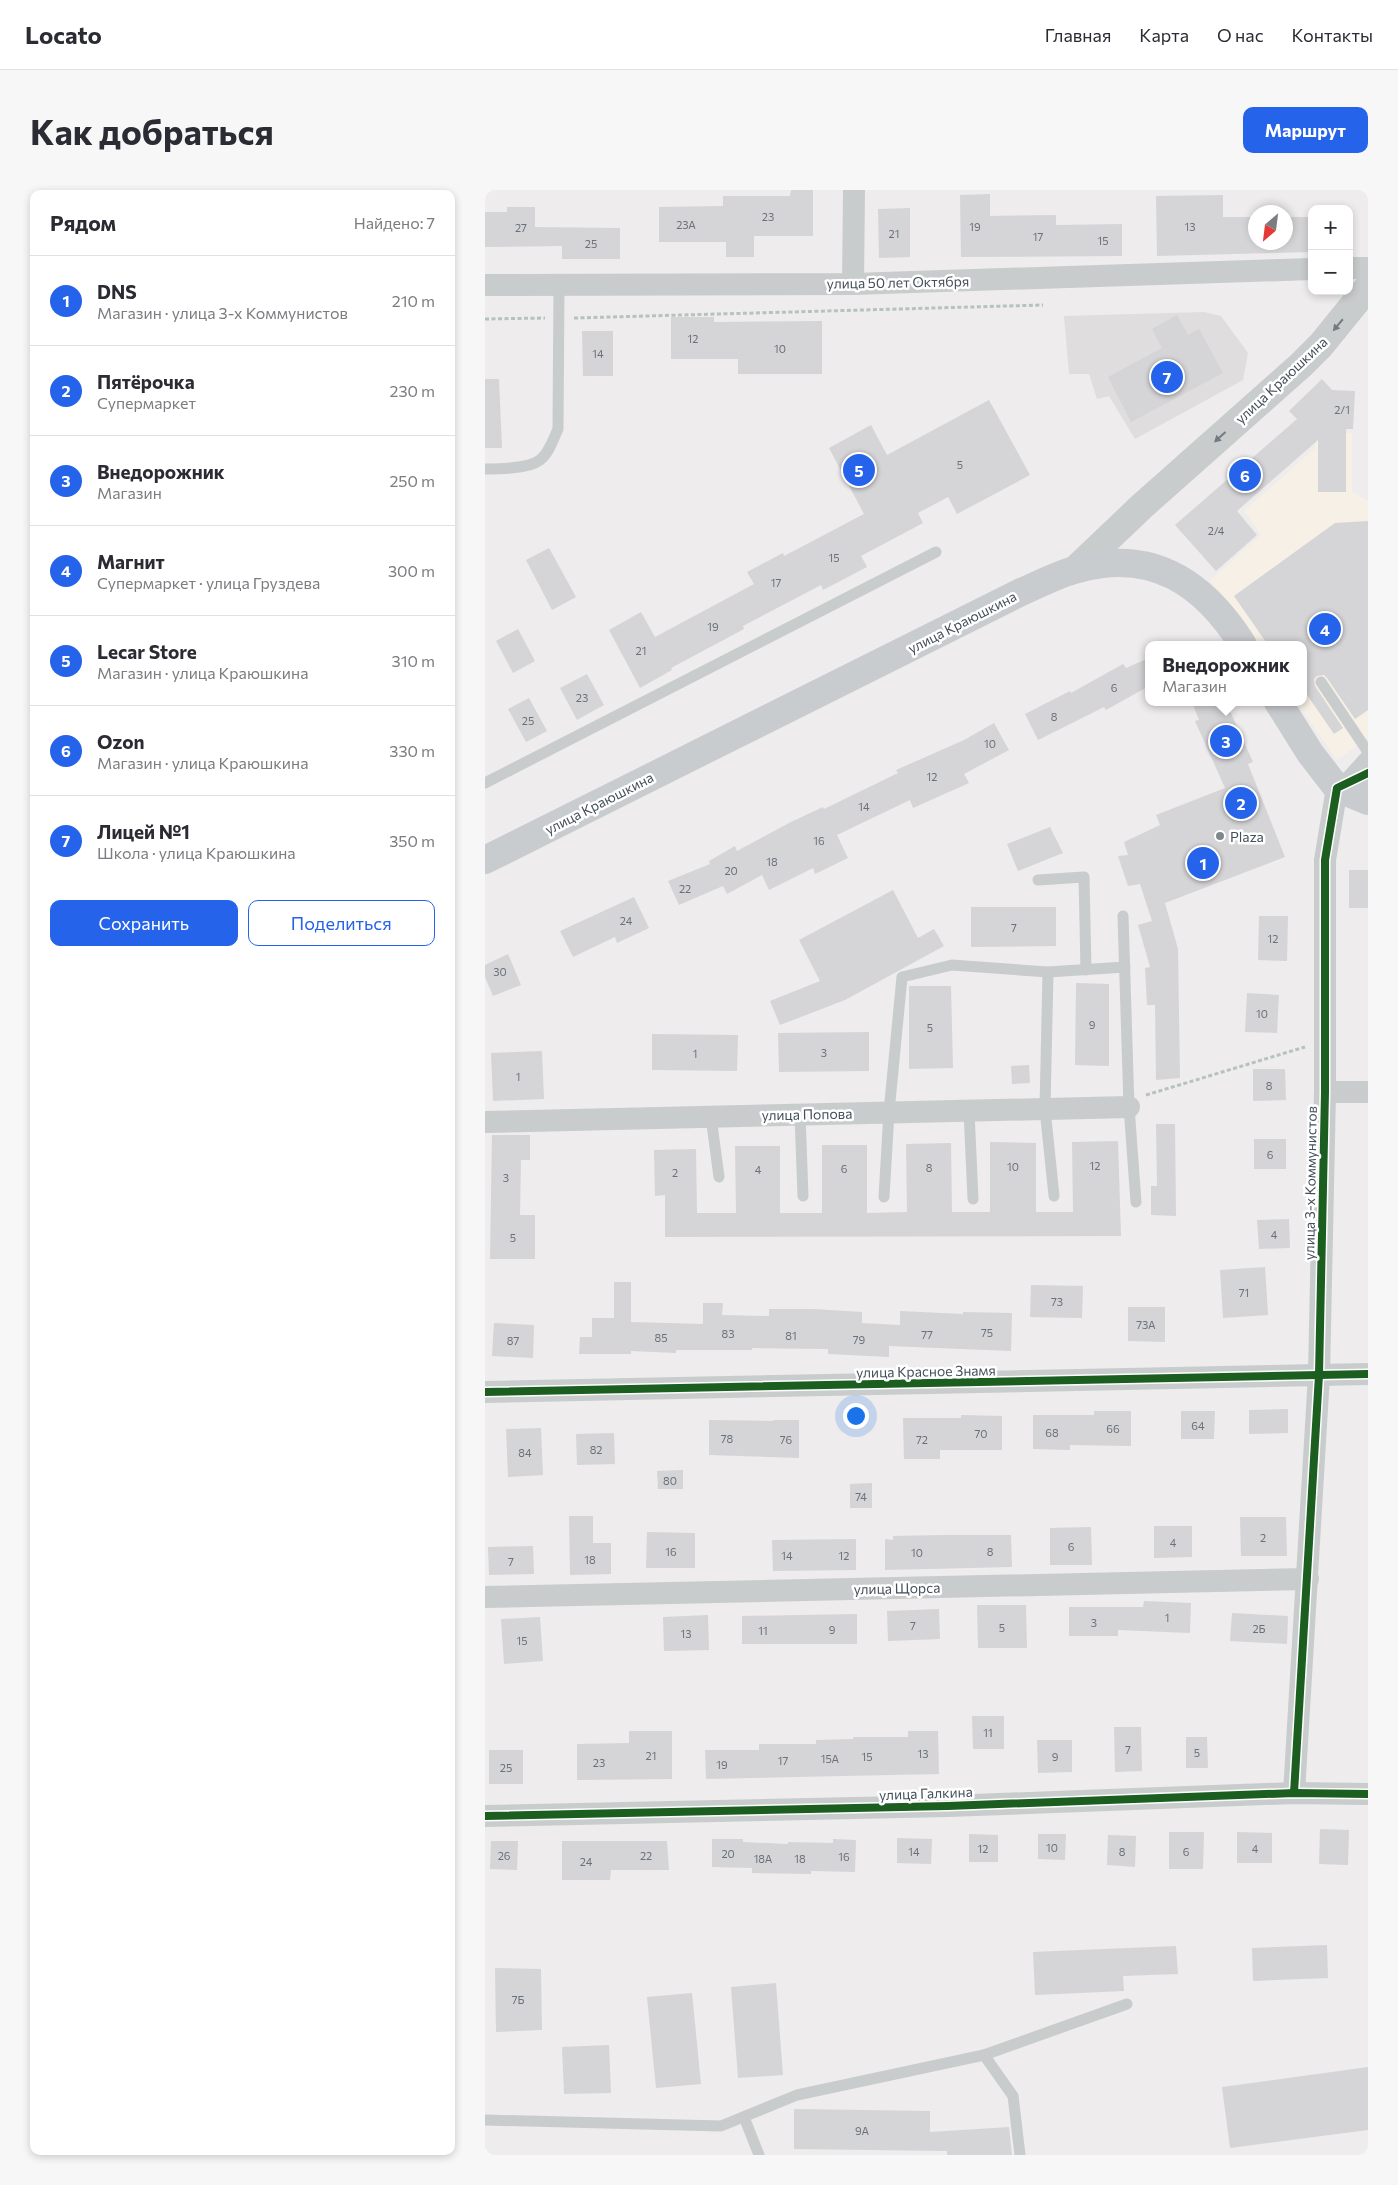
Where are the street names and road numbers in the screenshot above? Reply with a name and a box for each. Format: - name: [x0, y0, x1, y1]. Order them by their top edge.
- street label: улица 50 лет Октября: [827, 272, 969, 292]
- street label: улица Краюшкина: [1231, 333, 1331, 427]
- street label: улица Краюшкина: [905, 587, 1019, 657]
- street label: улица Краюшкина: [542, 768, 656, 838]
- street label: улица Попова: [761, 1105, 853, 1123]
- street label: улица 3-х Коммунистов: [1300, 1106, 1320, 1260]
- street label: улица Красное Знамя: [856, 1361, 996, 1381]
- street label: улица Щорса: [854, 1579, 940, 1597]
- street label: улица Галкина: [879, 1783, 973, 1803]

